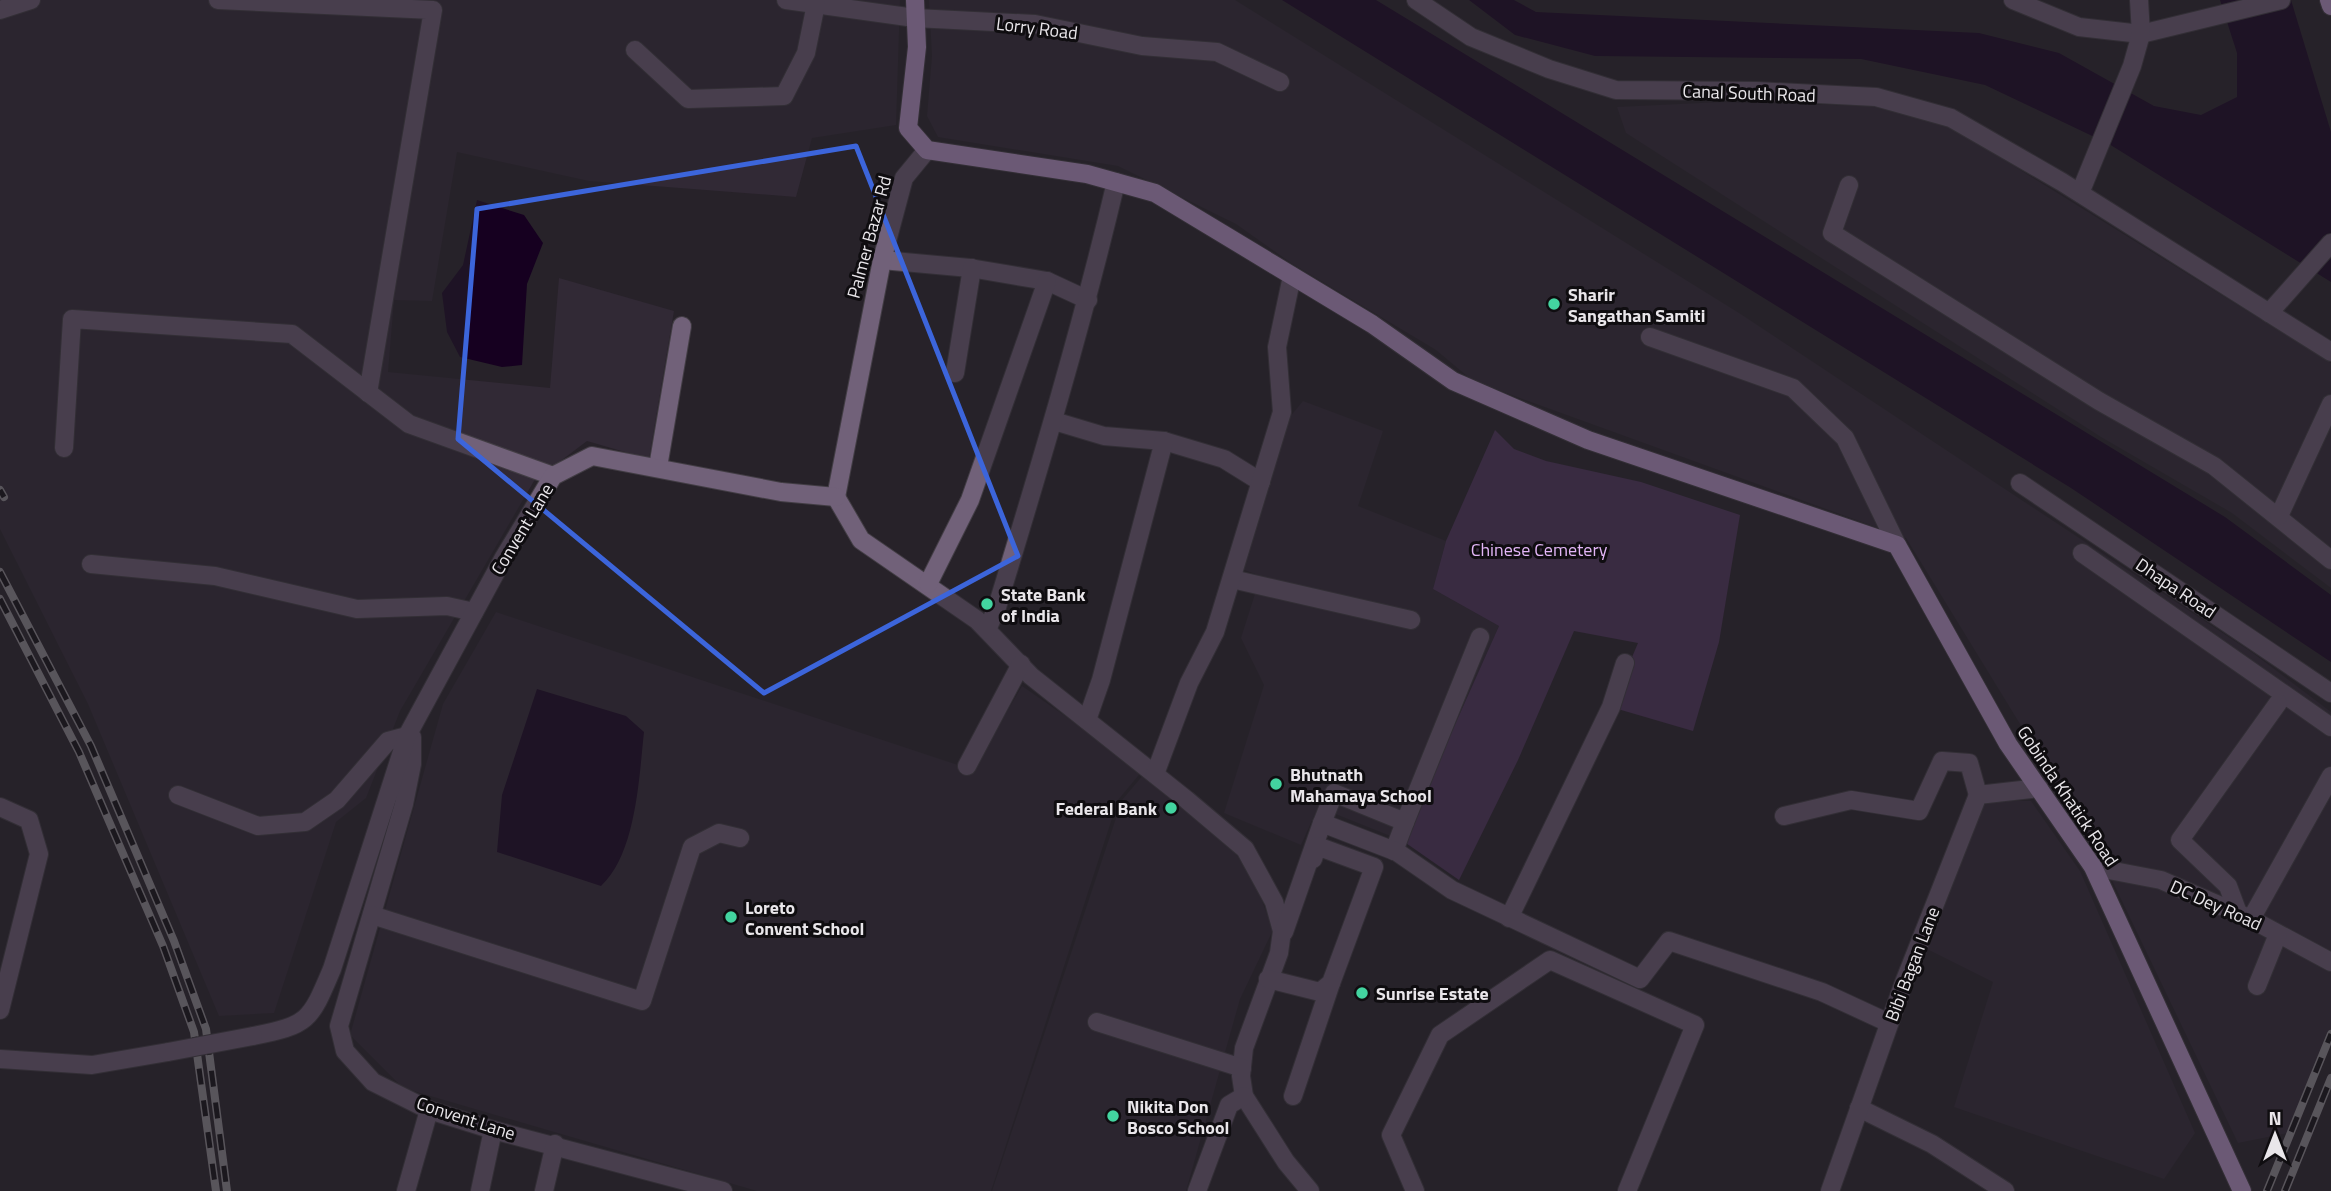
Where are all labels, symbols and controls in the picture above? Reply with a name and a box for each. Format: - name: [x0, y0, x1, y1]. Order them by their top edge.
- street label: Lorry Road: [995, 10, 1079, 46]
- street label: Canal South Road: [1682, 77, 1816, 109]
- street label: Palmer Bazar Rd: [840, 173, 898, 301]
- place label: Sharir Sangathan Samiti: [1568, 281, 1705, 329]
- marker: Sharir Sangathan Samiti: [1546, 296, 1562, 312]
- street label: Convent Lane: [484, 478, 560, 580]
- park label: Chinese Cemetery: [1471, 536, 1608, 563]
- street label: Dhapa Road: [2130, 551, 2222, 625]
- place label: State Bank of India: [1001, 581, 1086, 629]
- marker: State Bank of India: [979, 596, 995, 612]
- street label: Gobinda Khatick Road: [2011, 720, 2125, 872]
- place label: Bhutnath Mahamaya School: [1290, 761, 1432, 809]
- marker: Bhutnath Mahamaya School: [1268, 776, 1284, 792]
- place label: Federal Bank: [1055, 795, 1158, 822]
- marker: Federal Bank: [1163, 800, 1179, 816]
- street label: DC Dey Road: [2166, 873, 2266, 937]
- place label: Loreto Convent School: [745, 894, 864, 942]
- street label: Bibi Bagan Lane: [1878, 903, 1946, 1025]
- marker: Loreto Convent School: [723, 909, 739, 925]
- place label: Sunrise Estate: [1376, 980, 1489, 1007]
- marker: Sunrise Estate: [1354, 985, 1370, 1001]
- street label: Convent Lane: [413, 1089, 519, 1147]
- place label: Nikita Don Bosco School: [1127, 1093, 1229, 1141]
- north arrow: [2240, 1100, 2310, 1170]
- text: N: [2268, 1103, 2282, 1132]
- marker: Nikita Don Bosco School: [1105, 1108, 1121, 1124]

